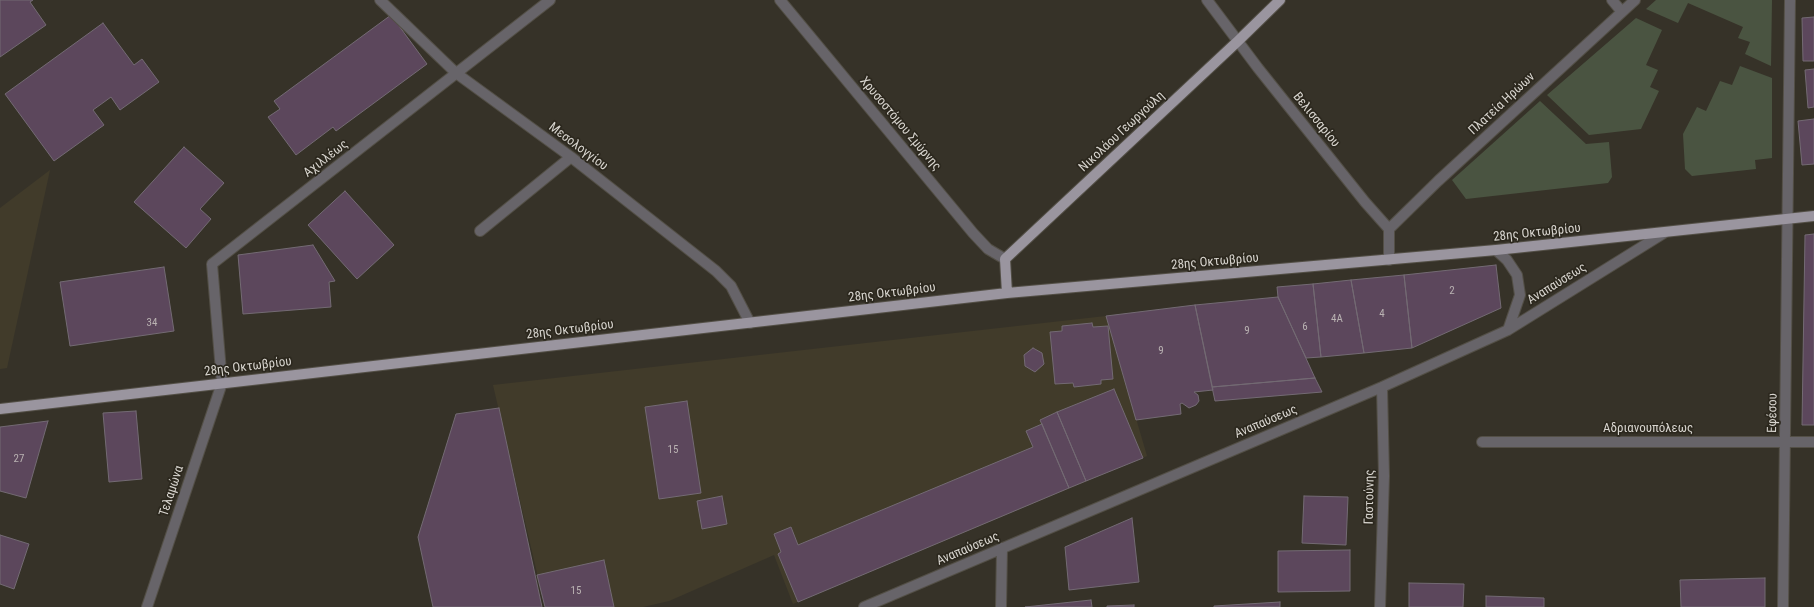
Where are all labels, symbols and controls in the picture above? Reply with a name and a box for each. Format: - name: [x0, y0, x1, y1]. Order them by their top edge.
- street label: Πλατεία Ηρώων: [1466, 69, 1538, 139]
- street label: Χρυσοστόμου Σμύρνης: [856, 74, 944, 174]
- street label: Νικολάου Γεωργούλη: [1076, 88, 1168, 176]
- street label: Βελισσαρίου: [1289, 89, 1343, 151]
- street label: Μεσολογγίου: [545, 120, 611, 174]
- street label: Αχιλλέως: [301, 137, 351, 181]
- street label: 28ης Οκτωβρίου: [1493, 221, 1581, 245]
- street label: 28ης Οκτωβρίου: [1171, 250, 1259, 274]
- street label: Αναπαύσεως: [1525, 260, 1589, 308]
- street label: 28ης Οκτωβρίου: [847, 280, 937, 306]
- house number: 2: [1449, 284, 1455, 298]
- house number: 4: [1379, 307, 1385, 321]
- house number: 4Α: [1331, 312, 1343, 326]
- house number: 34: [147, 316, 157, 330]
- street label: 28ης Οκτωβρίου: [525, 317, 615, 343]
- house number: 6: [1302, 320, 1308, 334]
- house number: 9: [1244, 324, 1250, 338]
- house number: 9: [1158, 344, 1164, 358]
- street label: 28ης Οκτωβρίου: [203, 354, 293, 380]
- street label: Εφέσου: [1765, 393, 1781, 433]
- street label: Αναπαύσεως: [1232, 402, 1300, 442]
- street label: Αδριανουπόλεως: [1603, 421, 1693, 437]
- house number: 15: [668, 443, 678, 457]
- house number: 27: [14, 452, 24, 466]
- street label: Τελαμώνα: [156, 464, 188, 518]
- street label: Γαστούνης: [1362, 469, 1378, 525]
- street label: Αναπαύσεως: [934, 529, 1002, 569]
- house number: 15: [571, 584, 581, 598]

